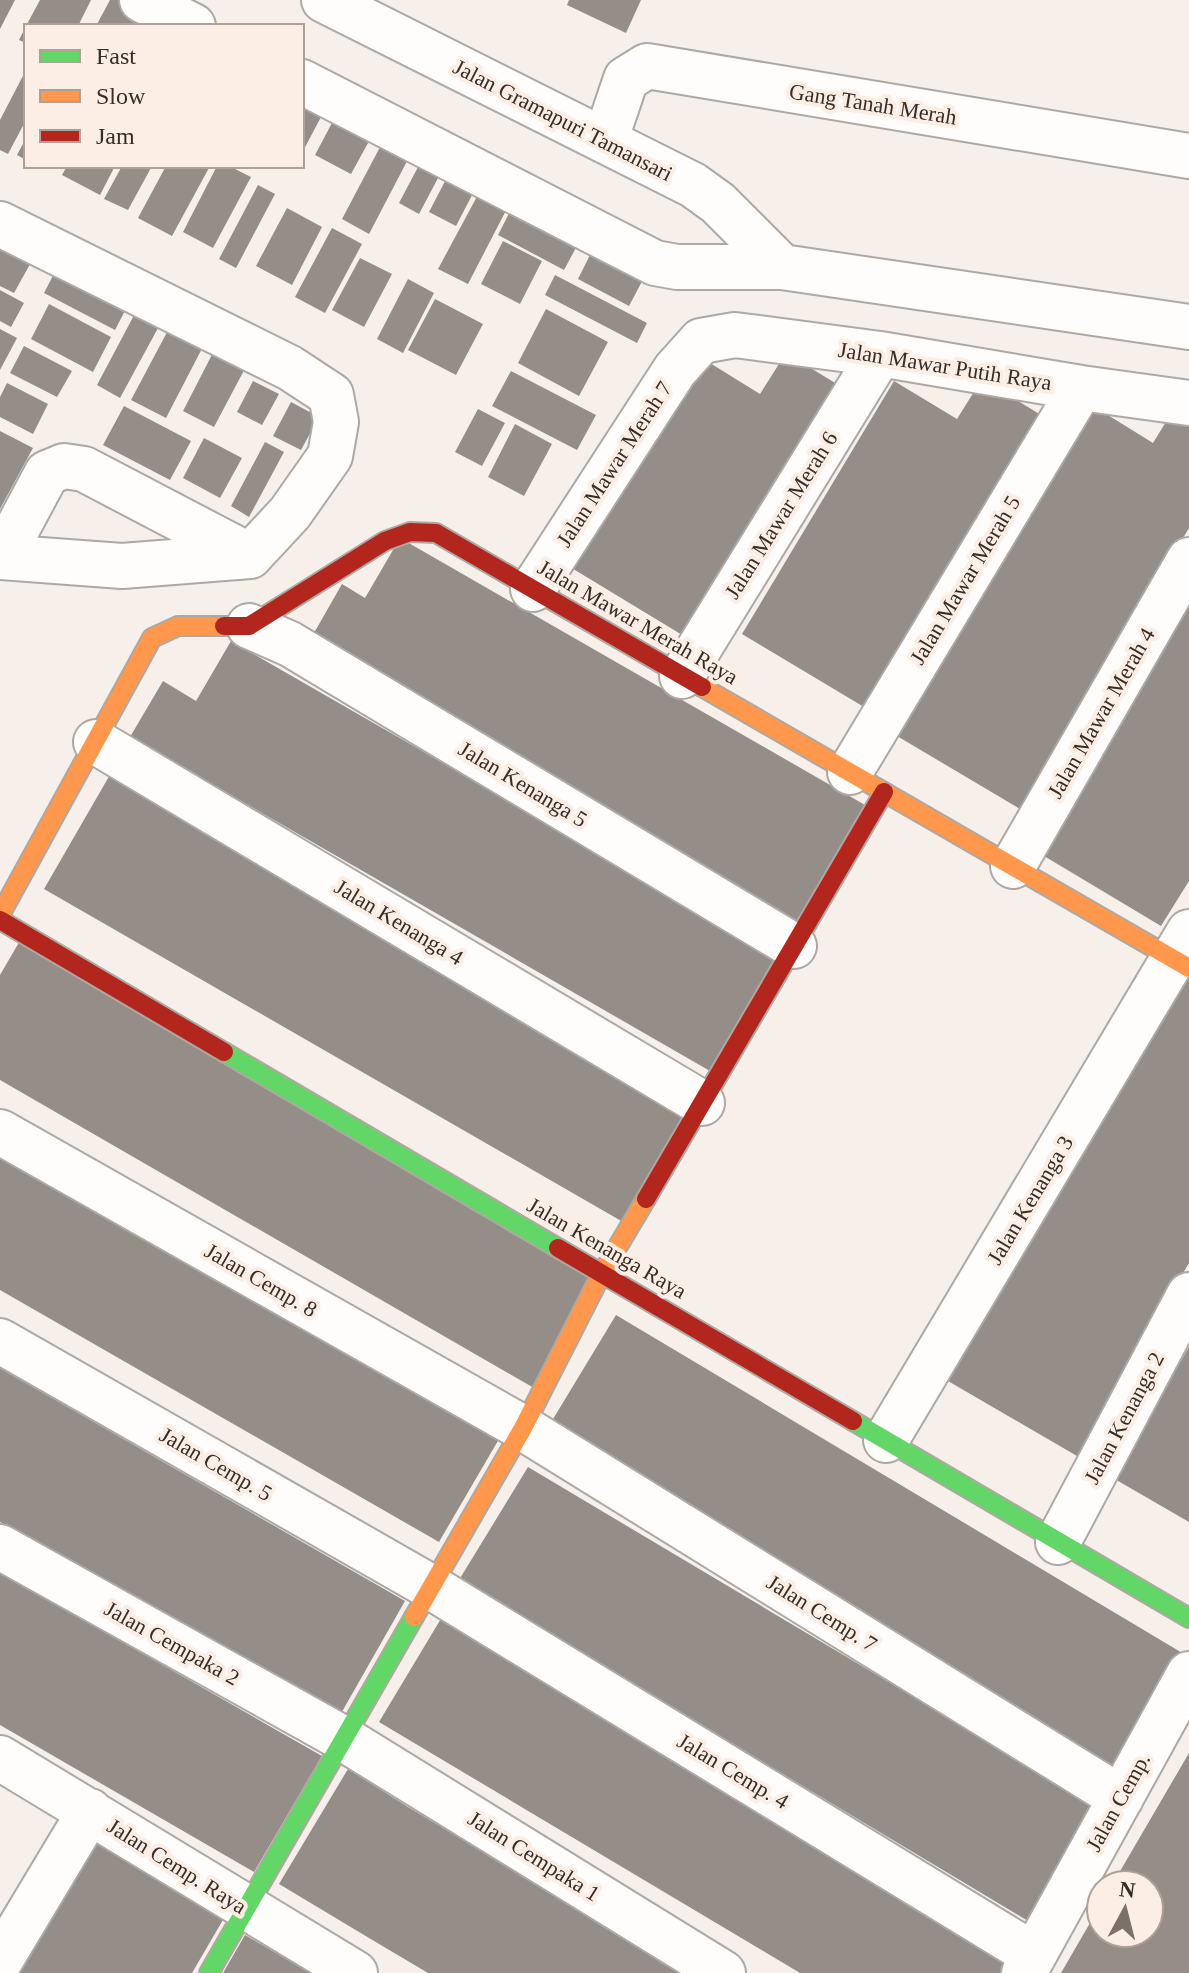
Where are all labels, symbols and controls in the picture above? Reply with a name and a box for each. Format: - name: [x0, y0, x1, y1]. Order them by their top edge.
- legend: [24, 24, 304, 168]
- text: Fast: [96, 43, 136, 69]
- street label: Jalan Gramapuri Tamansari: [449, 54, 677, 186]
- street label: Gang Tanah Merah: [788, 78, 958, 130]
- text: Slow: [96, 83, 146, 109]
- text: Jam: [96, 123, 135, 149]
- street label: Jalan Mawar Putih Raya: [837, 337, 1054, 395]
- street label: Jalan Mawar Merah 7: [551, 376, 677, 552]
- street label: Jalan Mawar Merah 6: [719, 427, 843, 603]
- street label: Jalan Mawar Merah 5: [905, 491, 1025, 669]
- street label: Jalan Mawar Merah Raya: [534, 555, 743, 690]
- street label: Jalan Mawar Merah 4: [1042, 623, 1160, 803]
- street label: Jalan Kenanga 5: [454, 736, 592, 832]
- street label: Jalan Kenanga 4: [330, 874, 468, 970]
- street label: Jalan Kenanga 3: [982, 1131, 1078, 1269]
- street label: Jalan Kenanga Raya: [523, 1192, 691, 1304]
- street label: Jalan Cemp. 8: [201, 1238, 321, 1322]
- street label: Jalan Kenanga 2: [1079, 1348, 1169, 1488]
- street label: Jalan Cemp. 5: [156, 1422, 276, 1506]
- street label: Jalan Cemp. 7: [762, 1569, 882, 1657]
- street label: Jalan Cempaka 2: [100, 1596, 244, 1690]
- street label: Jalan Cemp. 4: [673, 1728, 793, 1814]
- street label: Jalan Cemp.: [1081, 1748, 1155, 1856]
- street label: Jalan Cempaka 1: [464, 1806, 604, 1906]
- street label: Jalan Cemp. Raya: [103, 1813, 251, 1919]
- north arrow: [1085, 1869, 1165, 1949]
- text: N: [1118, 1876, 1137, 1903]

